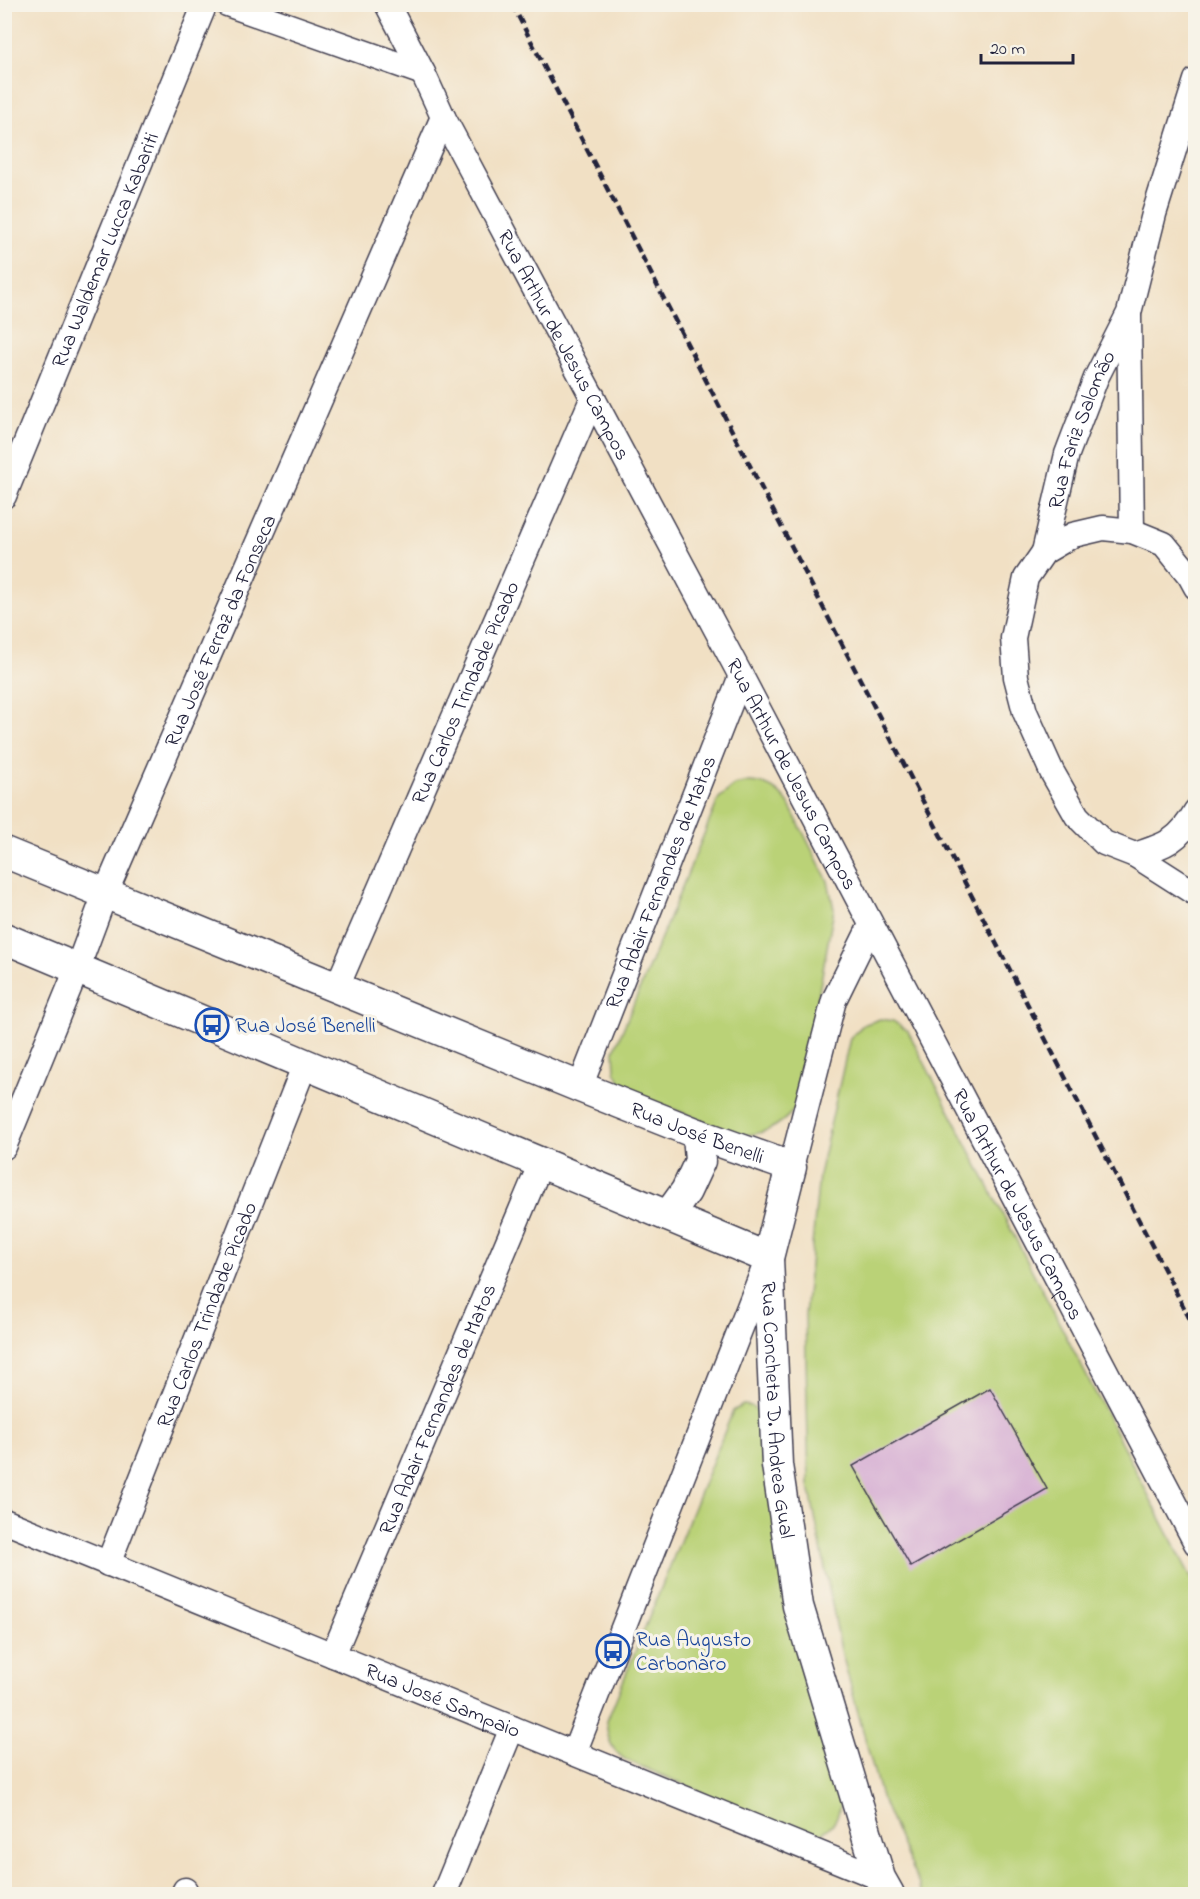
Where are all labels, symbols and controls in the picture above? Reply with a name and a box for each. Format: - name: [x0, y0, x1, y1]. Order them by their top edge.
- scale bar: [981, 27, 1072, 65]
- text: 20 m: [990, 37, 1025, 63]
- street label: Rua Waldemar Lucca Kabariti: [45, 128, 168, 373]
- street label: Rua Arthur de Jesus Campos: [489, 225, 636, 466]
- street label: Rua Fariz Salomão: [1042, 346, 1124, 512]
- street label: Rua José Ferraz da Fonseca: [158, 510, 285, 752]
- street label: Rua Carlos Trindade Picado: [405, 577, 528, 810]
- street label: Rua Arthur de Jesus Campos: [717, 654, 864, 896]
- street label: Rua Adair Fernandes de Matos: [599, 752, 725, 1014]
- bus stop icon: Rua José Benelli: [194, 1007, 230, 1043]
- place label: Rua José Benelli: [235, 1012, 376, 1042]
- street label: Rua Arthur de Jesus Campos: [943, 1084, 1089, 1326]
- street label: Rua José Benelli: [625, 1095, 768, 1173]
- street label: Rua Carlos Trindade Picado: [150, 1198, 266, 1433]
- street label: Rua Adair Fernandes de Matos: [372, 1280, 505, 1540]
- street label: Rua Concheta D. Andrea Gual: [752, 1281, 801, 1541]
- place label: Rua Augusto Carbonaro: [636, 1626, 751, 1680]
- bus stop icon: Rua Augusto Carbonaro: [595, 1633, 631, 1669]
- street label: Rua José Sampaio: [360, 1657, 524, 1747]

